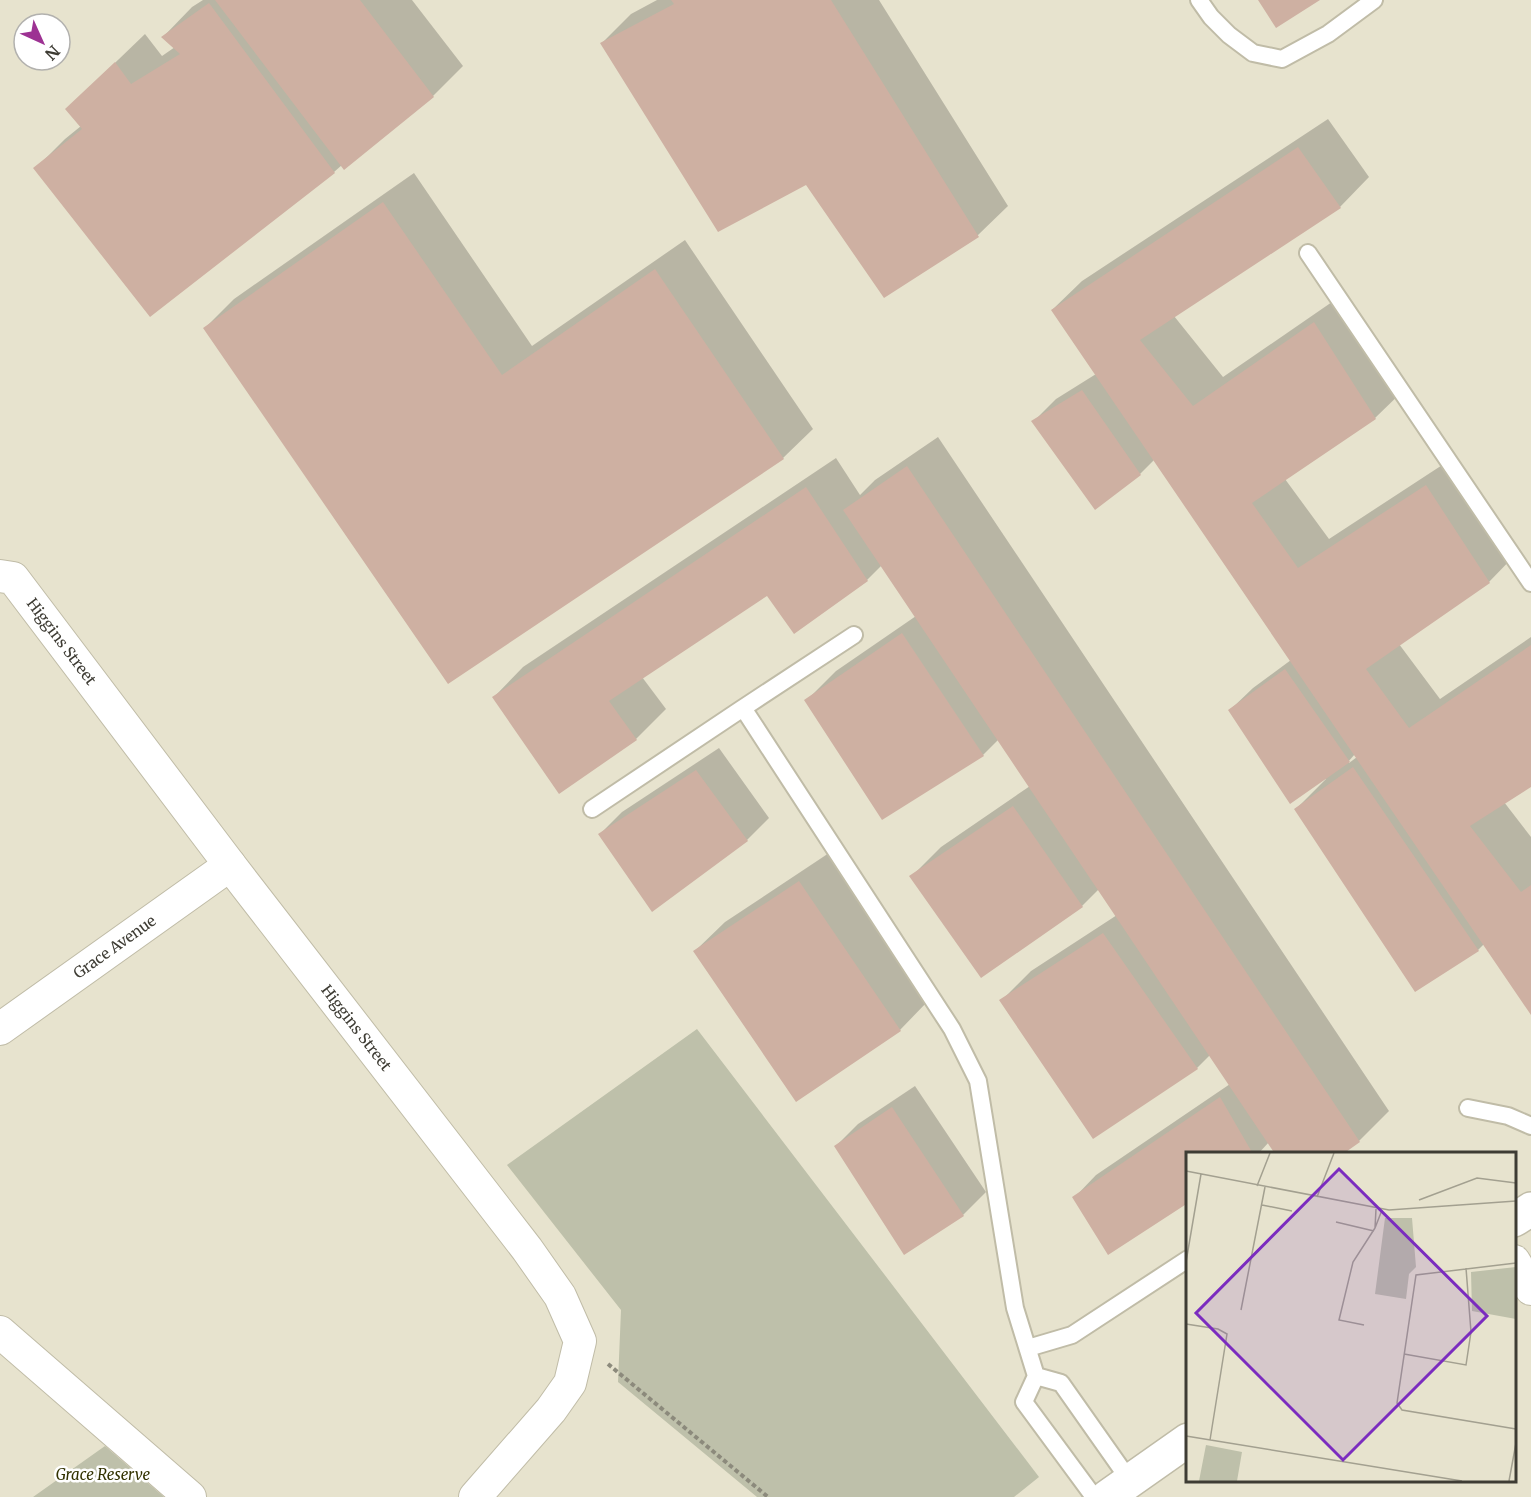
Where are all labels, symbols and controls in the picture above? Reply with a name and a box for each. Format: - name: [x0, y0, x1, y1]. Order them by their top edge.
- north arrow: [12, 12, 72, 72]
- text: N: [41, 41, 64, 64]
- street label: Higgins Street: [23, 594, 100, 689]
- street label: Grace Avenue: [70, 911, 160, 983]
- street label: Higgins Street: [317, 981, 396, 1075]
- inset map: [1186, 1152, 1516, 1482]
- park label: Grace Reserve: [56, 1465, 151, 1484]

